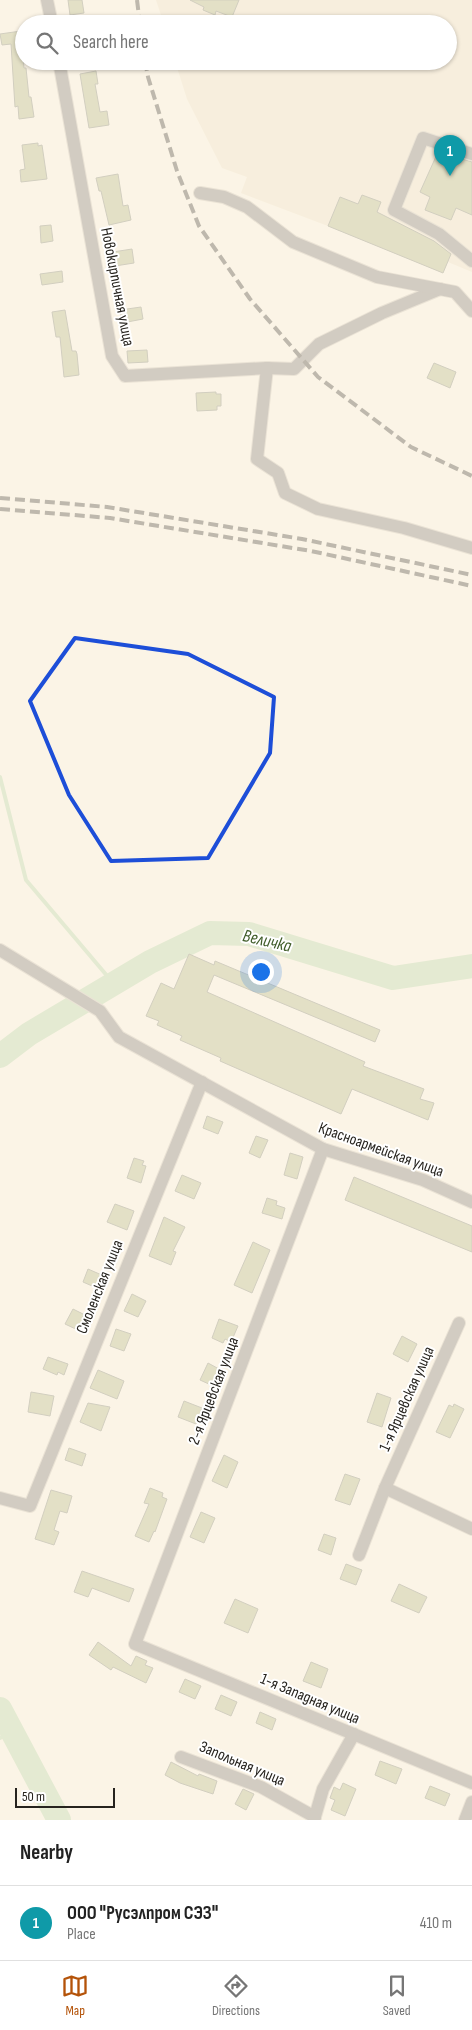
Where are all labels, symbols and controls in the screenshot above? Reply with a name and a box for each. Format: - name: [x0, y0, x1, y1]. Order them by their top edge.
- search box: [15, 15, 457, 70]
- icon: search: [33, 29, 61, 57]
- text: Search here: [73, 31, 149, 54]
- pin: 1: [434, 135, 466, 176]
- street label: Новокирпичная улица: [96, 226, 138, 348]
- water label: Величка: [241, 925, 294, 957]
- your location: [248, 959, 274, 985]
- street label: Красноармейская улица: [316, 1119, 446, 1181]
- street label: Смоленская улица: [73, 1237, 127, 1337]
- street label: 2-я Ярцевская улица: [185, 1335, 243, 1447]
- street label: 1-я Ярцевская улица: [375, 1344, 439, 1454]
- street label: 1-я Западная улица: [257, 1670, 363, 1728]
- street label: Запольная улица: [196, 1737, 288, 1791]
- scale bar: [15, 1785, 115, 1808]
- text: 50 m: [22, 1788, 45, 1805]
- text: Nearby: [20, 1840, 73, 1865]
- text: ООО "Русэлпром СЭЗ": [67, 1902, 218, 1925]
- text: 1: [33, 1914, 39, 1933]
- text: 410 m: [420, 1914, 452, 1933]
- text: Place: [67, 1925, 96, 1944]
- tab: Map: [61, 1972, 89, 2019]
- tab: Directions: [212, 1972, 260, 2019]
- tab: Saved: [383, 1972, 411, 2019]

